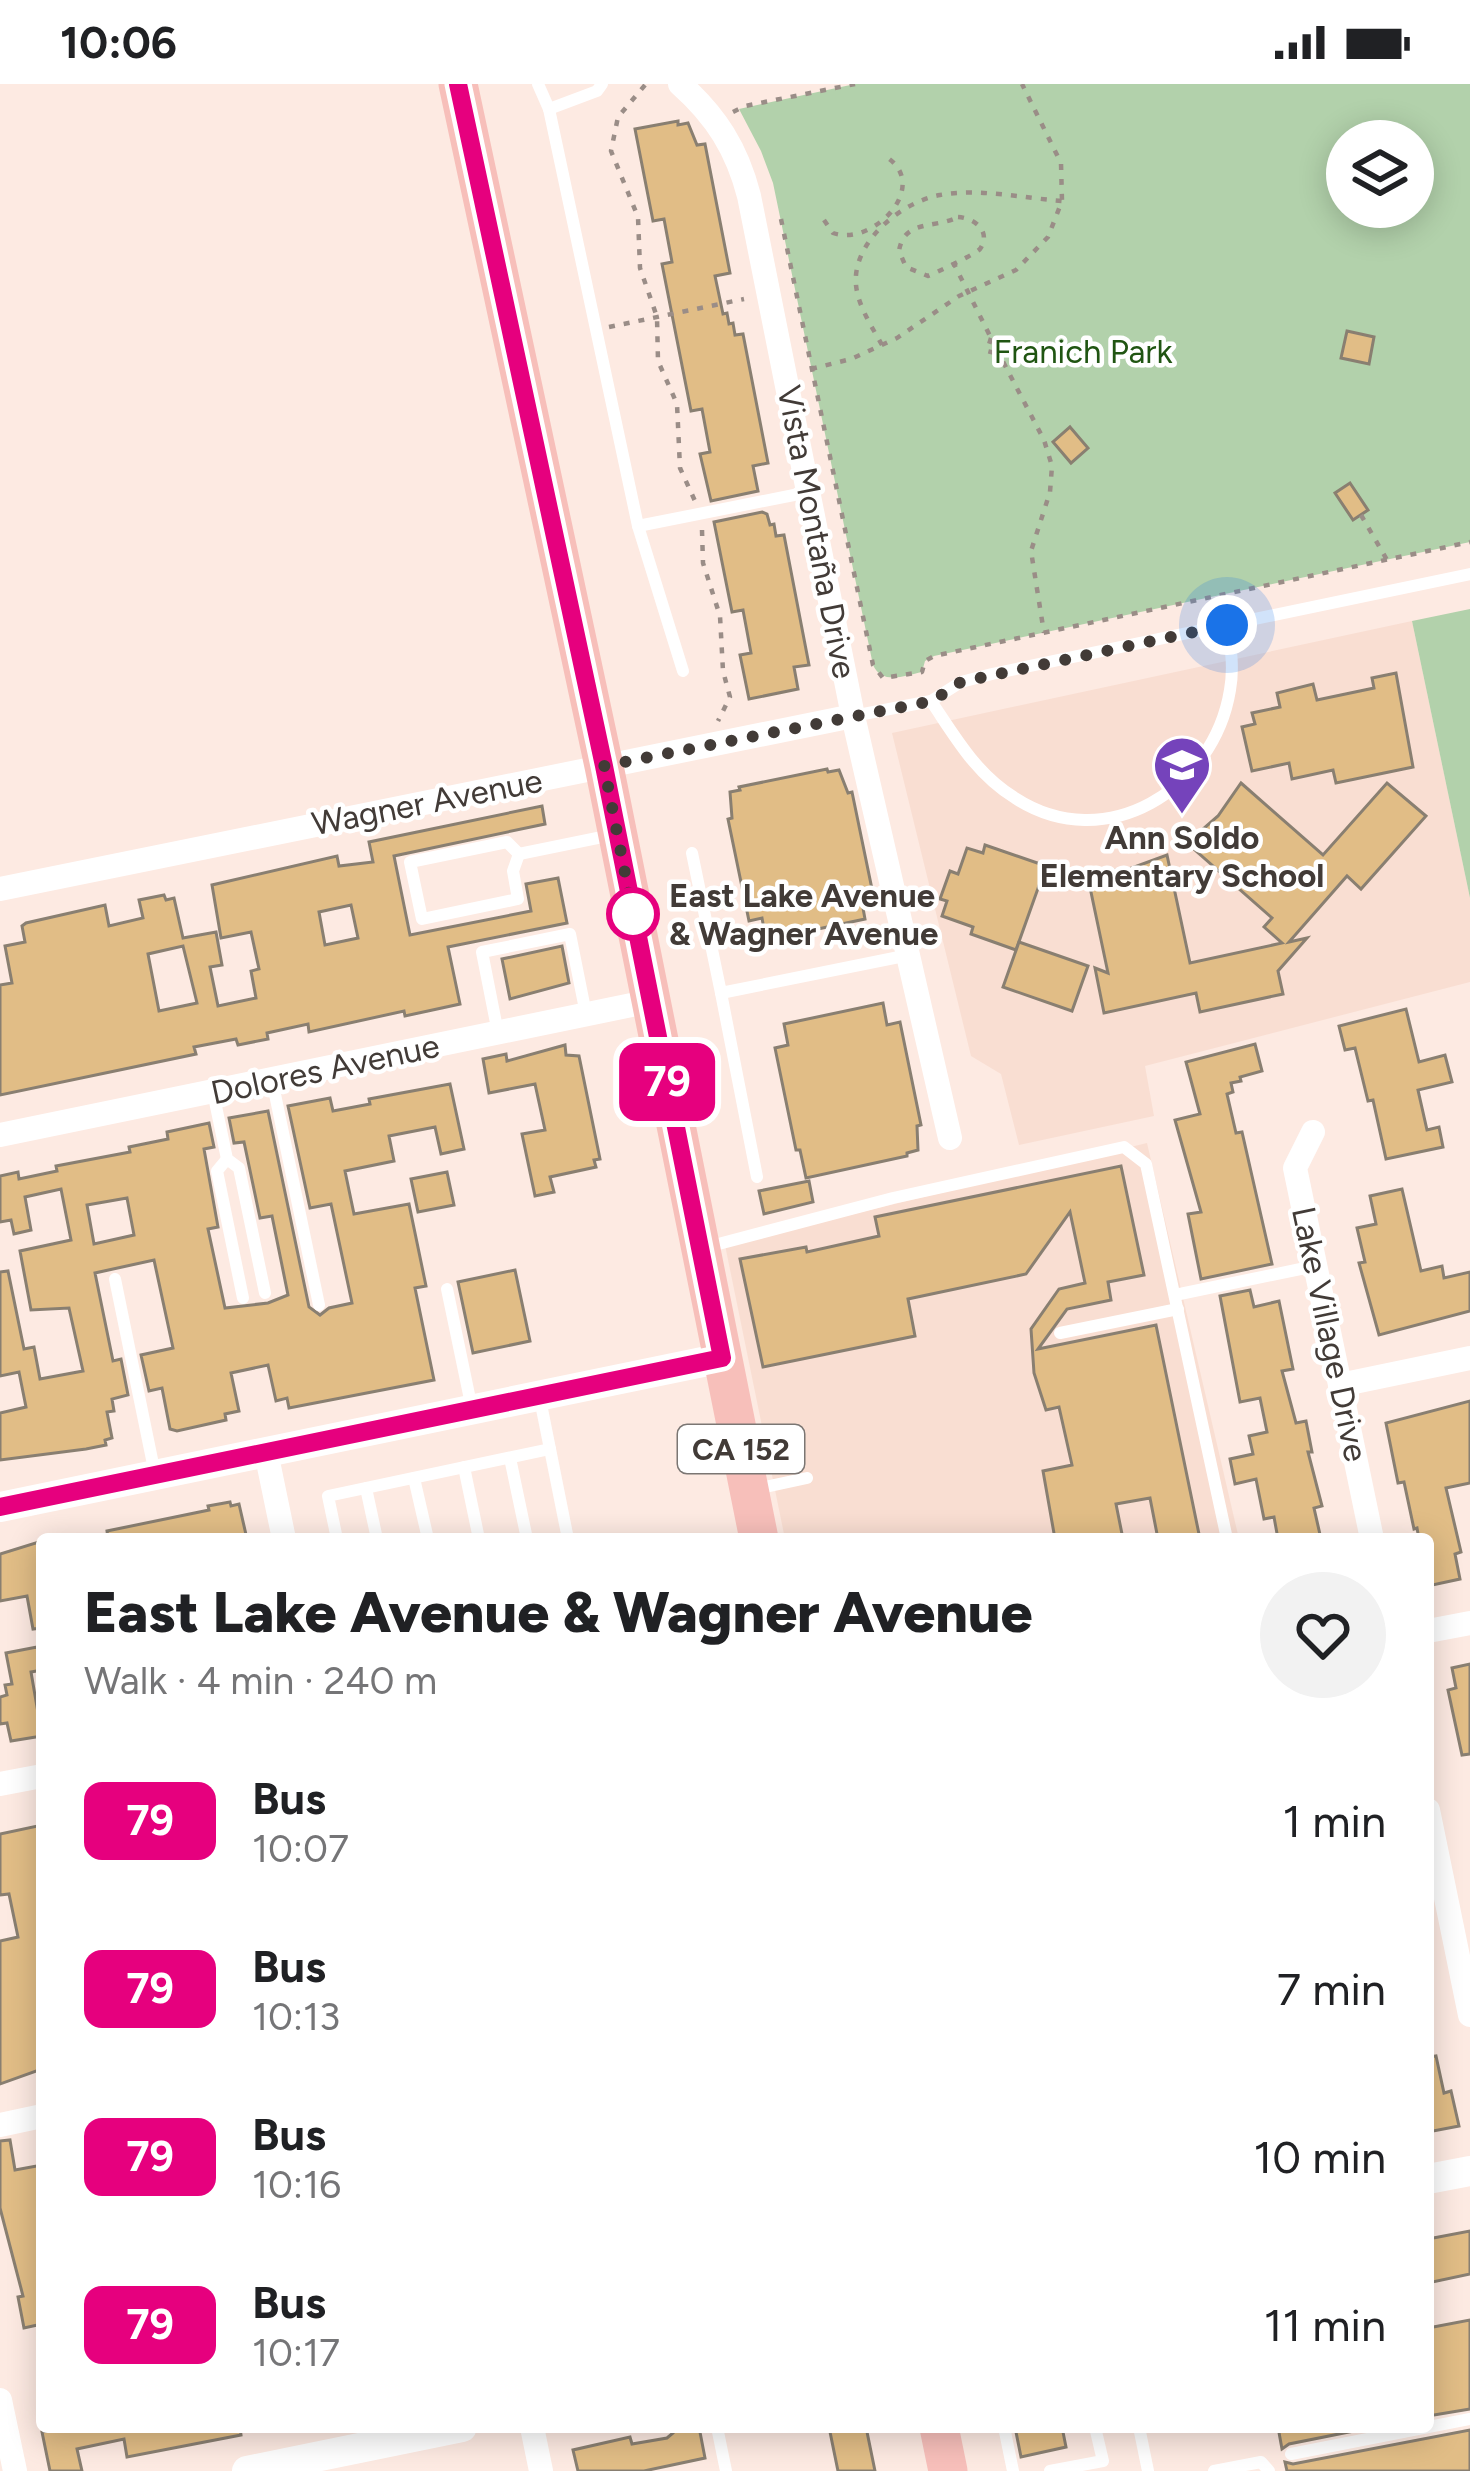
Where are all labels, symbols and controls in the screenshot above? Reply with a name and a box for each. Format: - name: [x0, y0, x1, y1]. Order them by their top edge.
- text: 10:06: [60, 15, 177, 69]
- map controls: [1326, 120, 1434, 228]
- button: layers: [1326, 120, 1434, 228]
- park label: Franich Park: [994, 332, 1172, 371]
- street label: Vista Montaña Drive: [769, 382, 865, 682]
- your location: [1197, 595, 1257, 655]
- school or university icon: Ann Soldo Elementary School: [1151, 734, 1213, 816]
- street label: Wagner Avenue: [308, 761, 546, 843]
- place label: Ann Soldo Elementary School: [1040, 818, 1324, 895]
- place label: East Lake Avenue & Wagner Avenue: [669, 876, 938, 953]
- marker: East Lake Avenue & Wagner Avenue: [608, 889, 658, 939]
- street label: Dolores Avenue: [207, 1026, 443, 1112]
- line badge: 79: [613, 1043, 721, 1121]
- text: 79: [643, 1056, 691, 1107]
- street label: Lake Village Drive: [1284, 1203, 1376, 1465]
- road number: CA 152: [678, 1425, 804, 1473]
- button: heart: [1260, 1572, 1386, 1698]
- text: East Lake Avenue & Wagner Avenue: [84, 1578, 1032, 1646]
- text: Walk · 4 min · 240 m: [84, 1657, 437, 1704]
- text: Bus: [252, 1771, 326, 1825]
- text: 1 min: [1282, 1794, 1386, 1848]
- text: 79: [126, 1795, 174, 1846]
- text: 10:07: [252, 1825, 349, 1872]
- text: Bus: [252, 1939, 326, 1993]
- text: 7 min: [1277, 1962, 1386, 2016]
- text: 79: [126, 1963, 174, 2014]
- text: 10:13: [252, 1993, 340, 2040]
- text: Bus: [252, 2107, 326, 2161]
- text: 10 min: [1254, 2130, 1386, 2184]
- text: 79: [126, 2131, 174, 2182]
- text: 10:16: [252, 2161, 341, 2208]
- text: Bus: [252, 2275, 326, 2329]
- text: 11 min: [1264, 2298, 1386, 2352]
- text: 79: [126, 2299, 174, 2350]
- text: 10:17: [252, 2329, 340, 2376]

